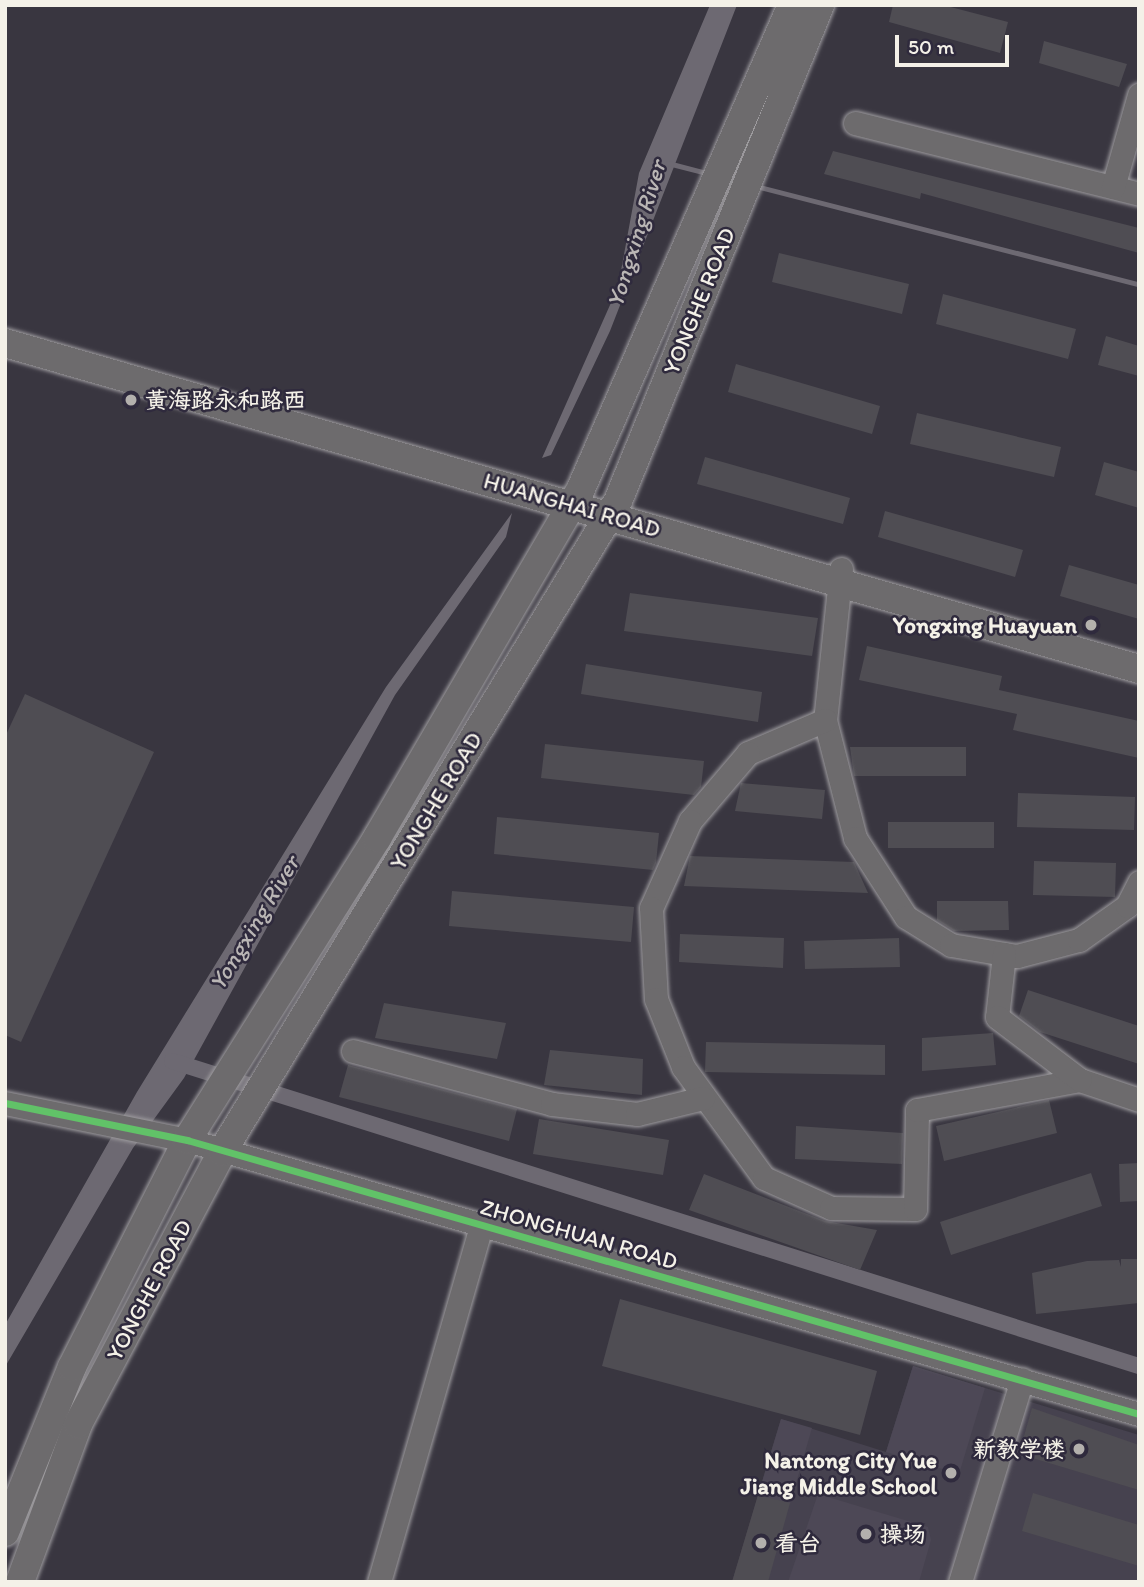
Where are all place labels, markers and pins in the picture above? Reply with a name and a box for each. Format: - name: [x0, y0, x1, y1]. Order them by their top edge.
- place label: 黄海路永和路西: [145, 386, 306, 414]
- marker: 黄海路永和路西: [123, 392, 139, 408]
- place label: Yongxing Huayuan: [894, 611, 1077, 639]
- marker: Yongxing Huayuan: [1083, 617, 1099, 633]
- place label: 新教学楼: [973, 1435, 1065, 1463]
- marker: 新教学楼: [1071, 1441, 1087, 1457]
- place label: Nantong City Yue Jiang Middle School: [742, 1446, 937, 1500]
- marker: Nantong City Yue Jiang Middle School: [943, 1465, 959, 1481]
- place label: 操场: [880, 1520, 926, 1548]
- marker: 操场: [858, 1526, 874, 1542]
- place label: 看台: [775, 1529, 821, 1557]
- marker: 看台: [753, 1535, 769, 1551]

